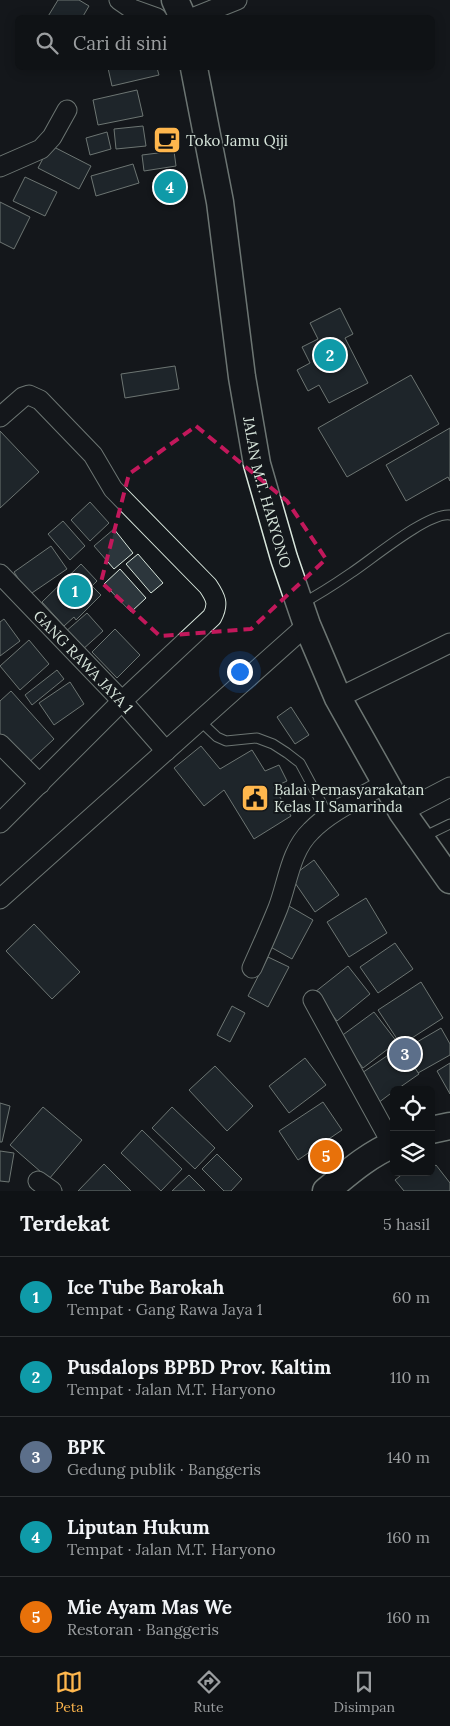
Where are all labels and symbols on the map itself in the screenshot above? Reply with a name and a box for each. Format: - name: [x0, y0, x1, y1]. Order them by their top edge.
- cafe icon: Toko Jamu Qiji: [152, 125, 182, 155]
- place label: Toko Jamu Qiji: [186, 131, 288, 150]
- pin: 4: [154, 168, 186, 206]
- pin: 2: [314, 336, 346, 374]
- street label: JALAN M.T. HARYONO: [239, 414, 296, 571]
- pin: 1: [59, 572, 91, 610]
- street label: GANG RAWA JAYA 1: [30, 606, 138, 717]
- your location: [227, 659, 253, 685]
- place label: Balai Pemasyarakatan Kelas II Samarinda: [274, 780, 424, 816]
- public building icon: Balai Pemasyarakatan Kelas II Samarinda: [240, 783, 270, 813]
- pin: 3: [389, 1035, 421, 1073]
- pin: 5: [310, 1137, 342, 1175]

